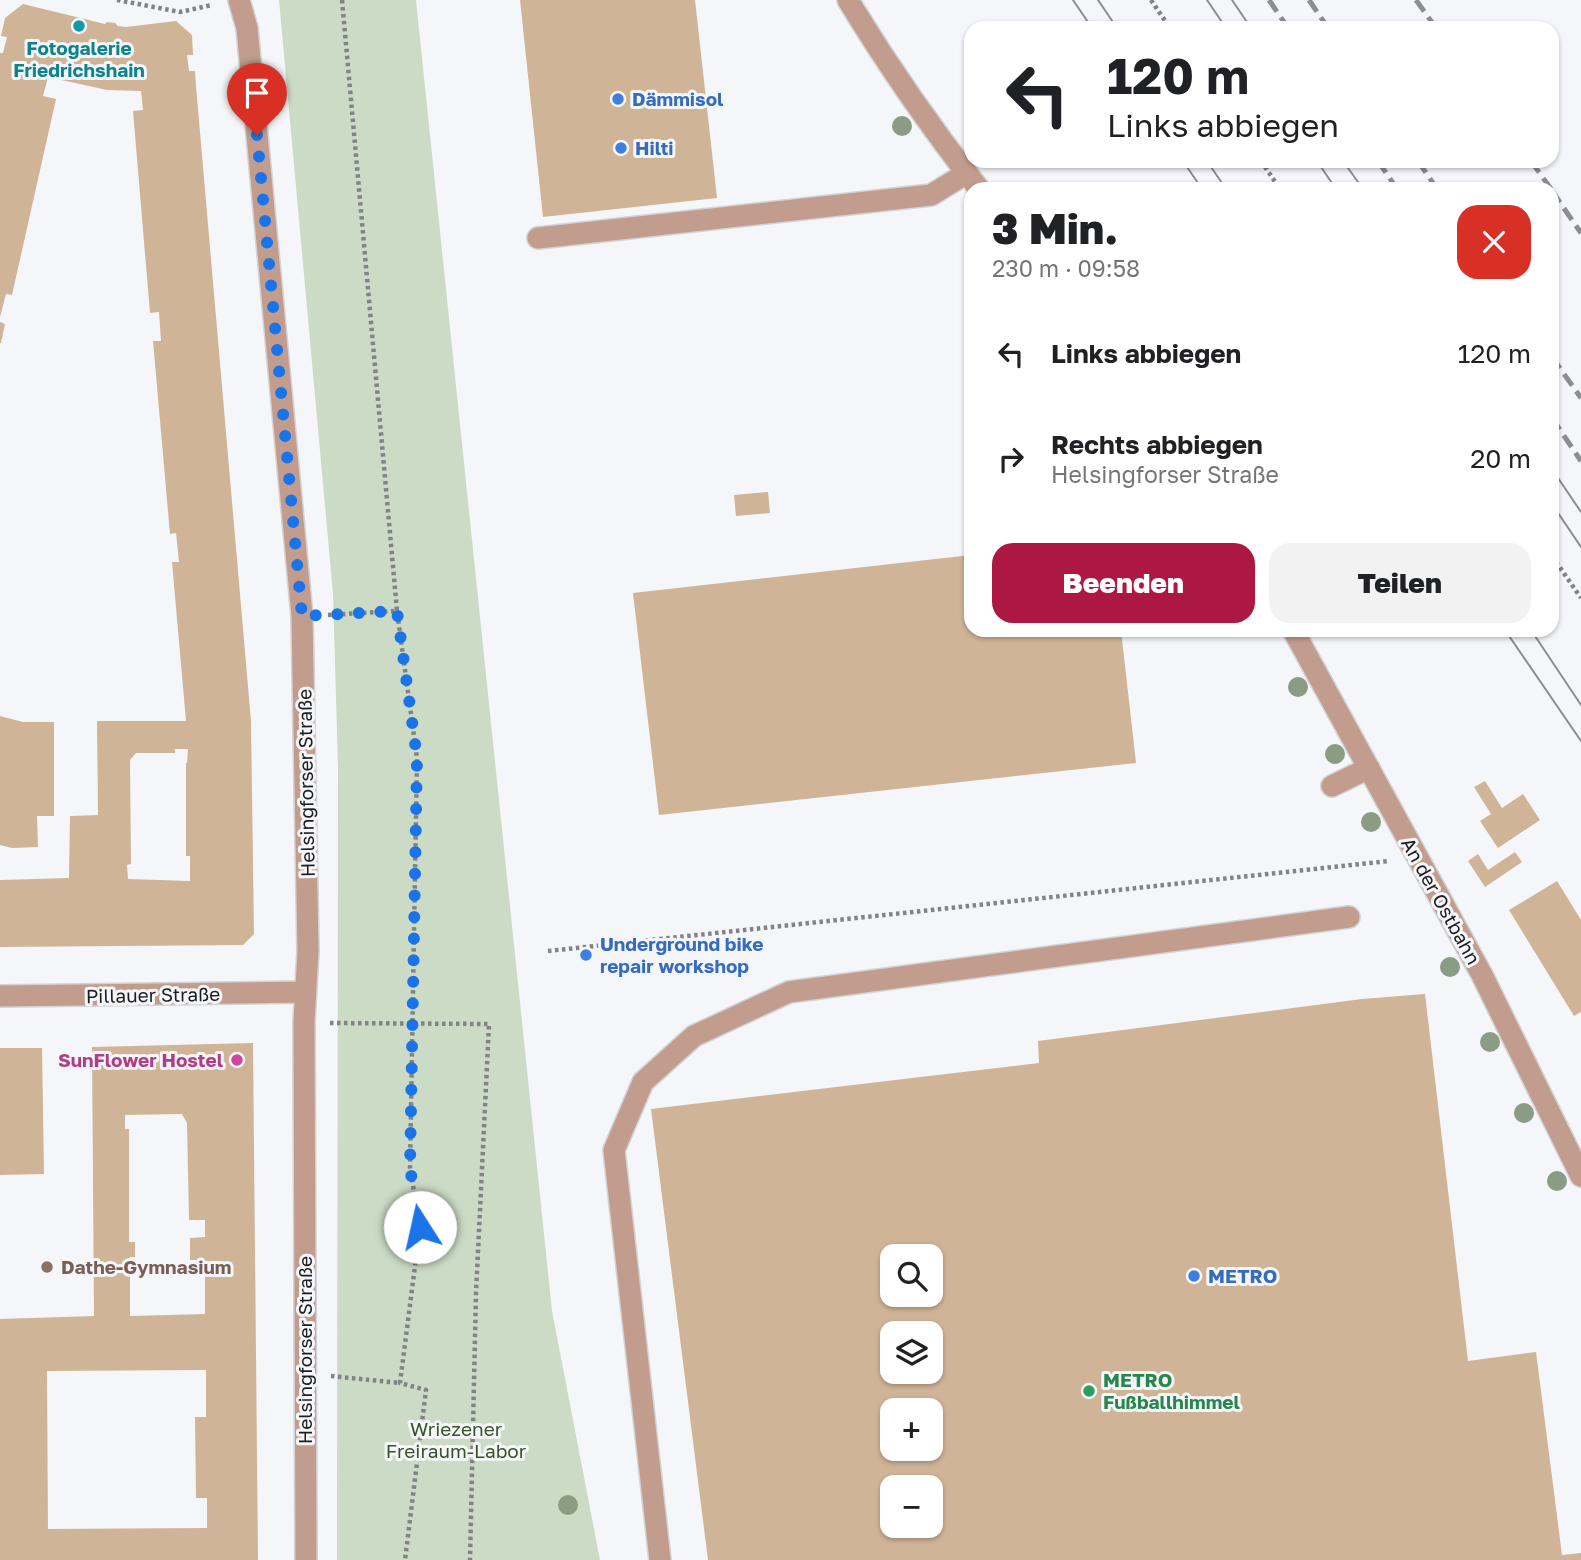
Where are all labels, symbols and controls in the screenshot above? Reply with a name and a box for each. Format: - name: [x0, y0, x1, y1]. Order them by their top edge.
- marker: Fotogalerie Friedrichshain: [71, 18, 87, 34]
- place label: Fotogalerie Friedrichshain: [13, 36, 145, 81]
- text: 120 m: [1107, 46, 1249, 105]
- icon: left: [992, 49, 1083, 140]
- pin: [227, 63, 287, 135]
- icon: arrive: [238, 74, 276, 112]
- place label: Dämmisol: [632, 87, 723, 110]
- marker: Dämmisol: [610, 91, 626, 107]
- text: Links abbiegen: [1107, 106, 1339, 144]
- place label: Hilti: [635, 136, 673, 159]
- marker: Hilti: [613, 140, 629, 156]
- text: 3 Min.: [992, 203, 1118, 253]
- button: close: [1457, 205, 1531, 279]
- text: 230 m · 09:58: [992, 254, 1140, 282]
- icon: left: [992, 335, 1030, 373]
- text: Links abbiegen: [1051, 338, 1241, 369]
- text: 120 m: [1458, 338, 1531, 369]
- text: Rechts abbiegen: [1051, 429, 1263, 460]
- icon: right: [992, 440, 1030, 478]
- text: 20 m: [1470, 443, 1531, 474]
- text: Helsingforser Straße: [1051, 460, 1279, 488]
- button: Beenden: [992, 543, 1255, 623]
- button: Teilen: [1269, 543, 1531, 623]
- street label: Helsingforser Straße: [292, 689, 319, 877]
- street label: An der Ostbahn: [1397, 833, 1486, 968]
- place label: Underground bike repair workshop: [600, 932, 764, 977]
- marker: Underground bike repair workshop: [578, 947, 594, 963]
- street label: Pillauer Straße: [86, 982, 220, 1007]
- place label: SunFlower Hostel: [58, 1048, 223, 1071]
- marker: SunFlower Hostel: [229, 1052, 245, 1068]
- position arrow: [383, 1190, 457, 1264]
- map controls: [880, 1244, 943, 1538]
- button: search: [880, 1244, 943, 1307]
- place label: Dathe-Gymnasium: [61, 1255, 231, 1278]
- street label: Helsingforser Straße: [293, 1256, 316, 1444]
- marker: Dathe-Gymnasium: [39, 1259, 55, 1275]
- place label: METRO: [1208, 1264, 1277, 1287]
- marker: METRO: [1186, 1268, 1202, 1284]
- button: layers: [880, 1321, 943, 1384]
- place label: METRO Fußballhimmel: [1103, 1368, 1240, 1413]
- marker: METRO Fußballhimmel: [1081, 1383, 1097, 1399]
- button: +: [880, 1398, 943, 1461]
- park label: Wriezener Freiraum-Labor: [386, 1417, 527, 1462]
- button: −: [880, 1475, 943, 1538]

